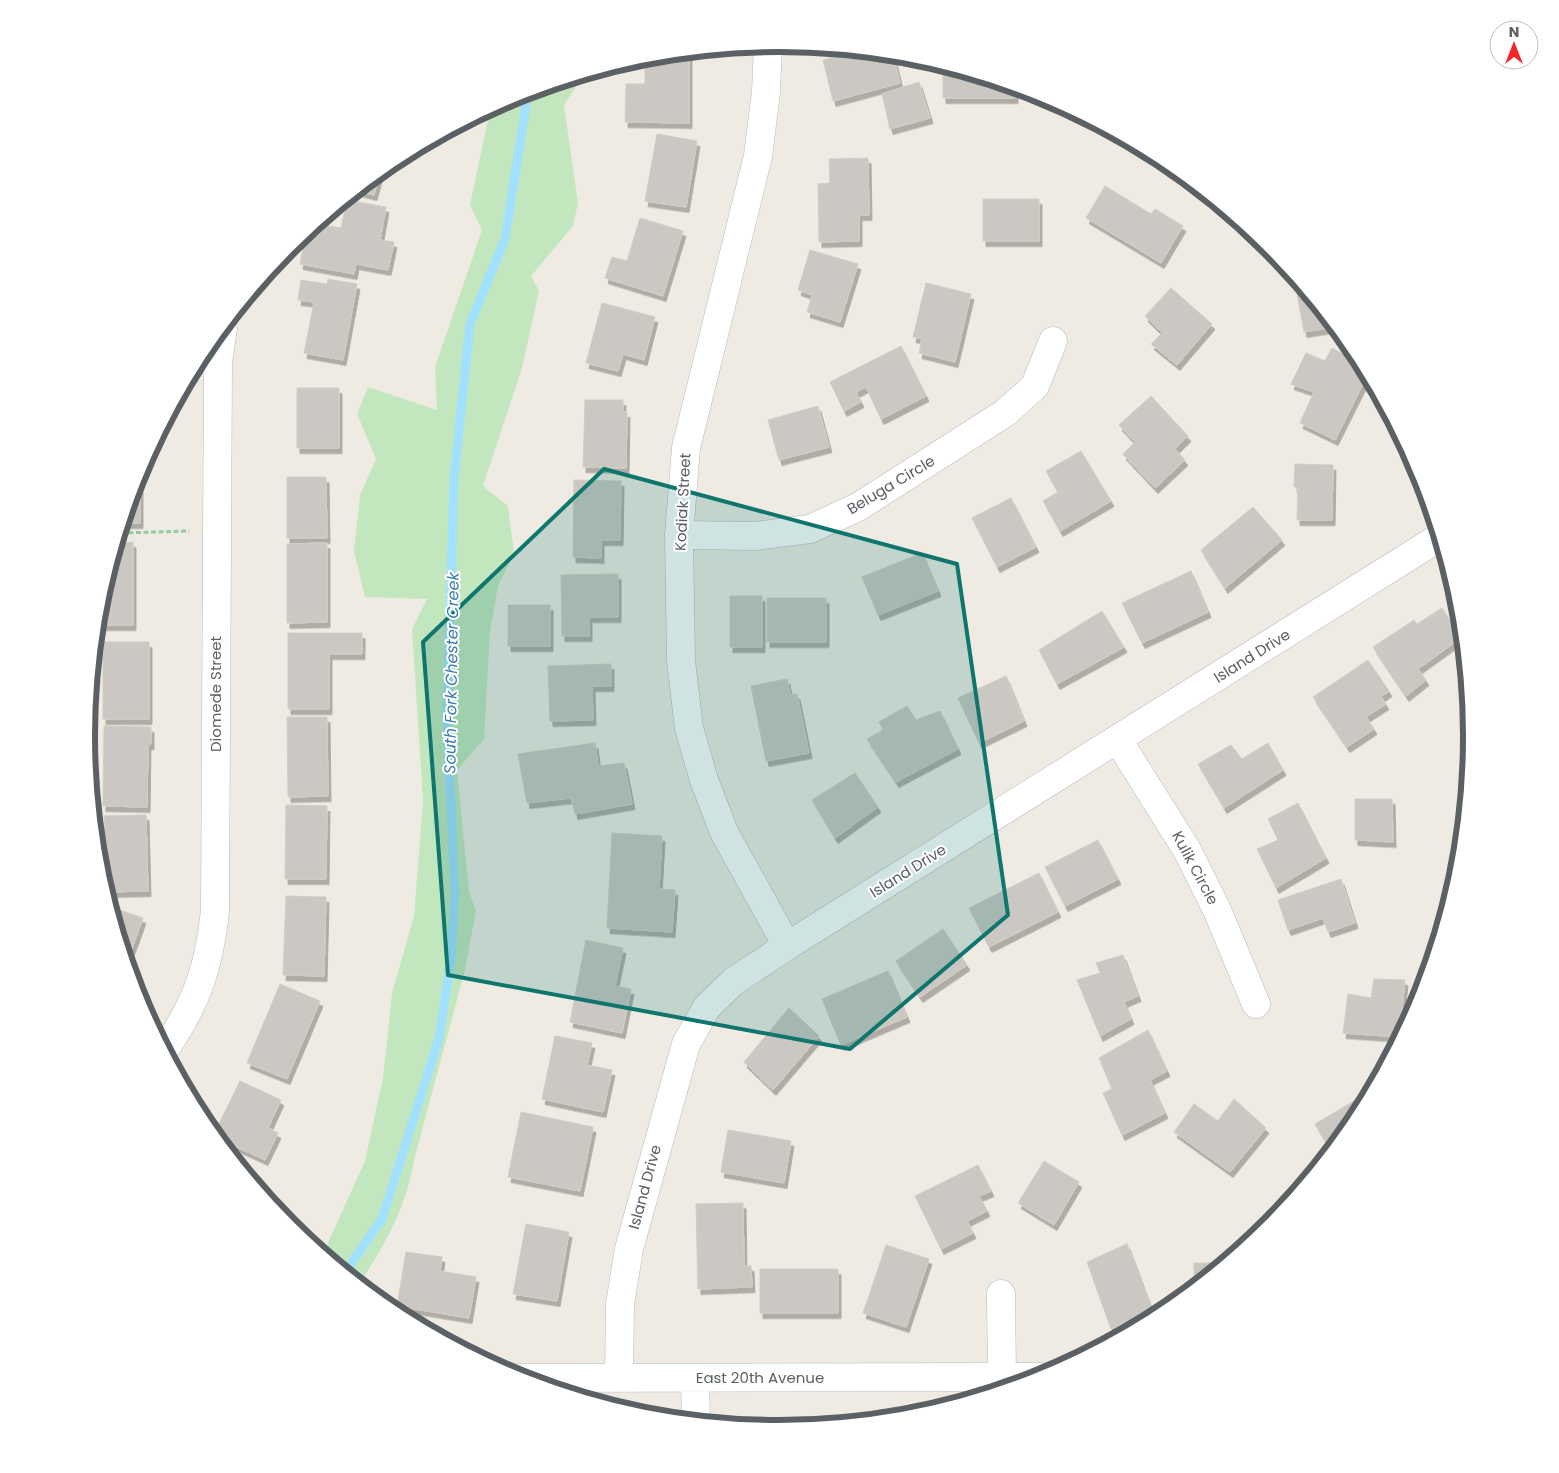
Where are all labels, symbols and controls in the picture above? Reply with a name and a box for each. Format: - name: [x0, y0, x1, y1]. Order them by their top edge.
- north arrow: [1489, 20, 1539, 70]
- text: N: [1509, 22, 1519, 42]
- street label: Beluga Circle: [843, 450, 939, 519]
- street label: Kodiak Street: [669, 452, 696, 552]
- water label: South Fork Chester Creek: [438, 571, 465, 774]
- street label: Island Drive: [1209, 624, 1294, 687]
- street label: Diomede Street: [205, 636, 226, 752]
- street label: Kulik Circle: [1167, 827, 1224, 908]
- street label: Island Drive: [865, 839, 950, 902]
- street label: Island Drive: [623, 1142, 666, 1231]
- street label: East 20th Avenue: [696, 1367, 824, 1388]

